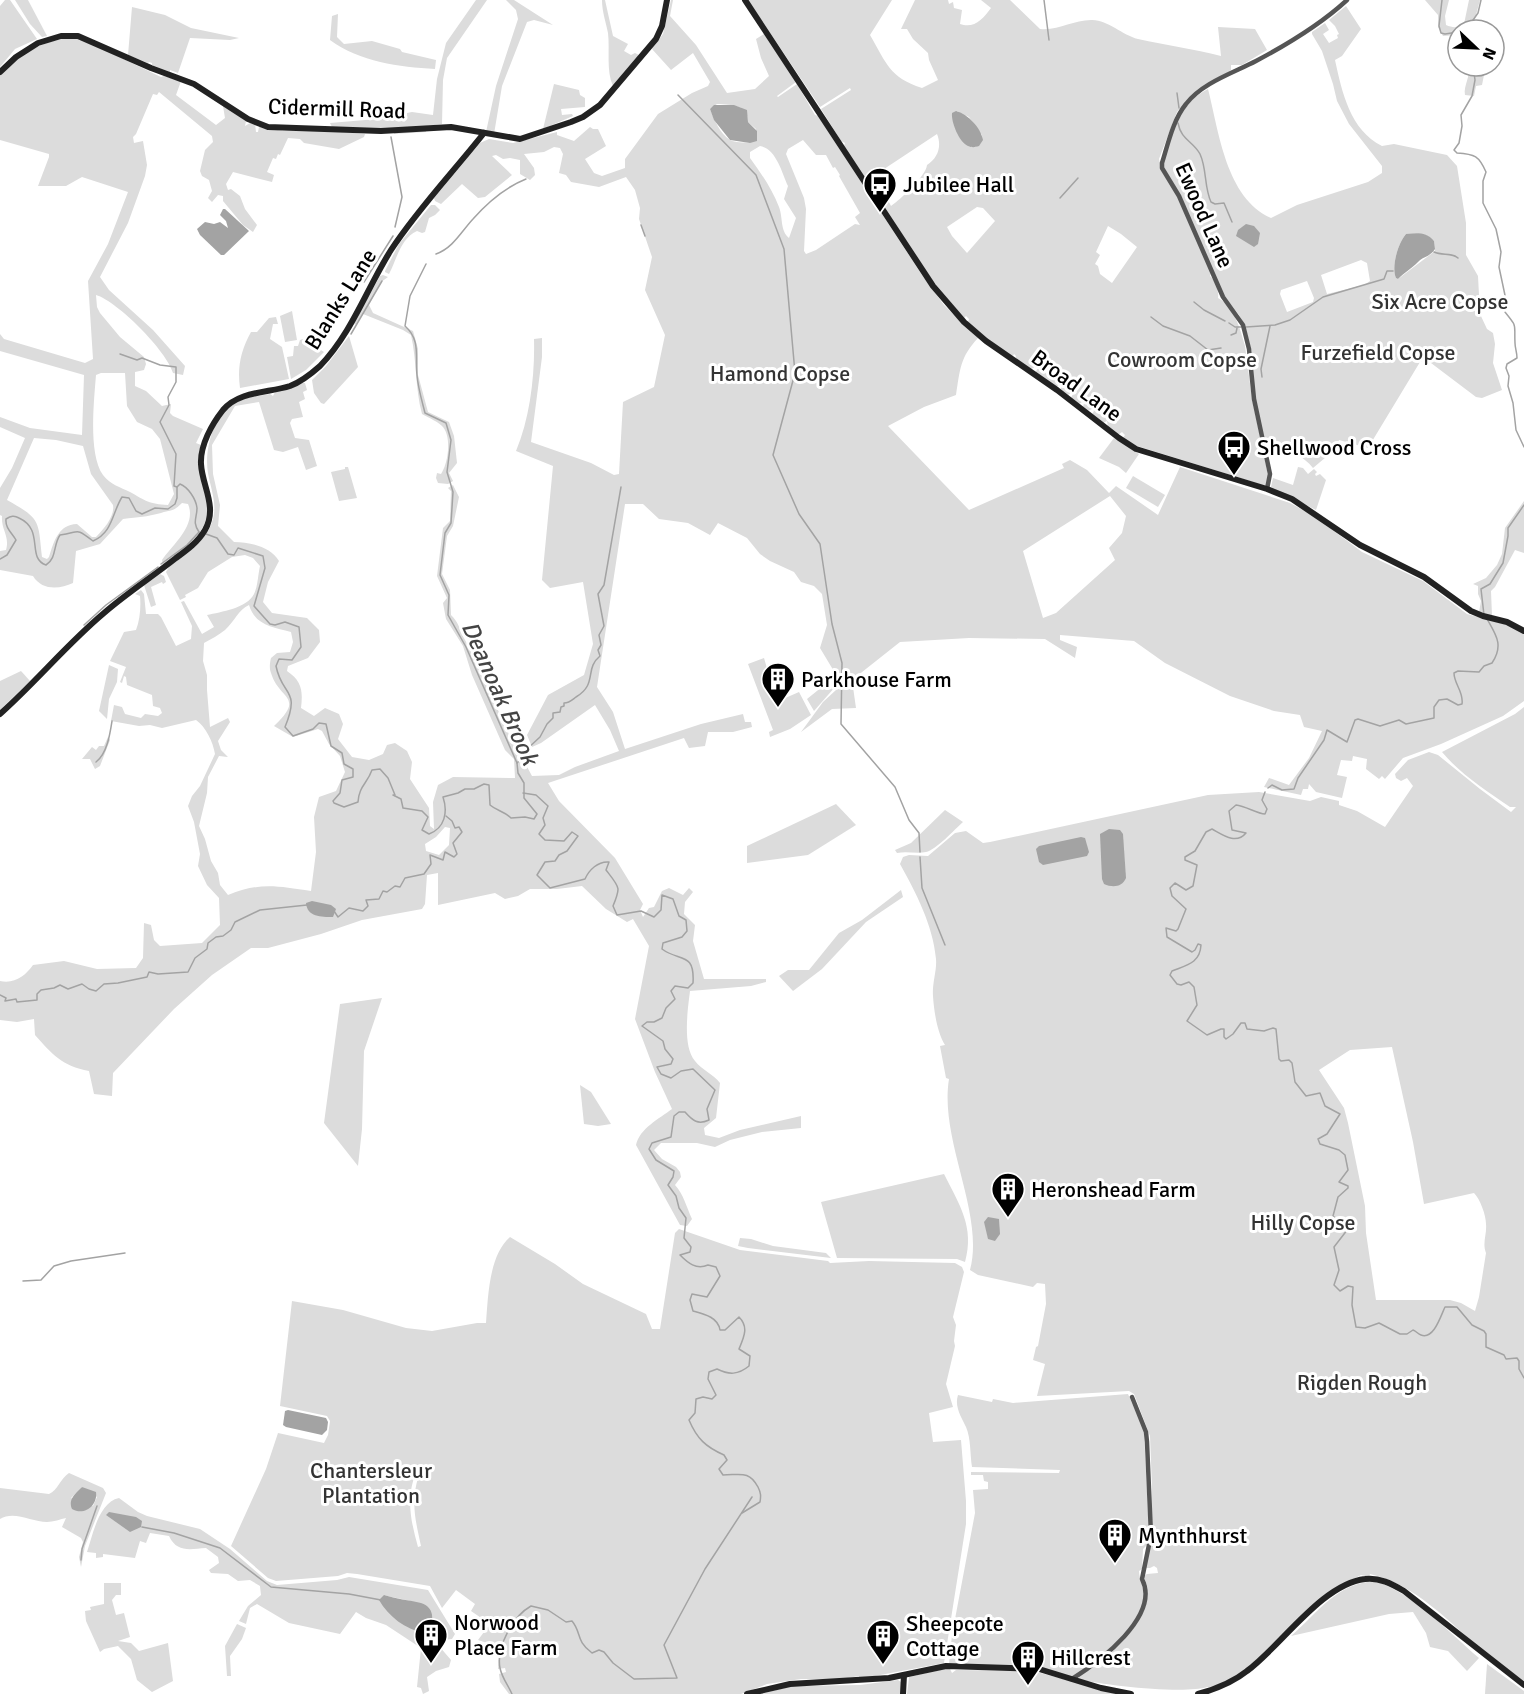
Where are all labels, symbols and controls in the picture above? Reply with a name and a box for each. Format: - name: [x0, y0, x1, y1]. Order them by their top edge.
- north arrow: [1446, 18, 1506, 78]
- text: N: [1478, 44, 1500, 63]
- street label: Cidermill Road: [267, 93, 406, 124]
- street label: Ewood Lane: [1169, 158, 1240, 272]
- bus stop icon: Jubilee Hall: [862, 166, 898, 213]
- place label: Jubilee Hall: [903, 171, 1014, 198]
- street label: Blanks Lane: [299, 244, 382, 355]
- park label: Six Acre Copse: [1371, 288, 1509, 315]
- park label: Furzefield Copse: [1300, 339, 1456, 366]
- street label: Broad Lane: [1026, 344, 1127, 427]
- park label: Cowroom Copse: [1107, 346, 1257, 373]
- park label: Hamond Copse: [710, 360, 850, 387]
- bus stop icon: Shellwood Cross: [1216, 429, 1252, 476]
- place label: Shellwood Cross: [1257, 434, 1411, 461]
- water label: Deanoak Brook: [455, 616, 546, 771]
- building icon: Parkhouse Farm: [760, 661, 796, 708]
- place label: Parkhouse Farm: [801, 666, 952, 693]
- building icon: Heronshead Farm: [990, 1171, 1026, 1218]
- place label: Heronshead Farm: [1031, 1176, 1196, 1203]
- park label: Hilly Copse: [1250, 1209, 1356, 1236]
- park label: Rigden Rough: [1297, 1369, 1427, 1396]
- park label: Chantersleur Plantation: [310, 1457, 432, 1509]
- building icon: Mynthhurst: [1097, 1517, 1133, 1564]
- place label: Mynthhurst: [1138, 1522, 1247, 1549]
- place label: Norwood Place Farm: [454, 1609, 558, 1661]
- place label: Sheepcote Cottage: [906, 1610, 1004, 1662]
- building icon: Norwood Place Farm: [413, 1617, 449, 1664]
- building icon: Sheepcote Cottage: [865, 1618, 901, 1665]
- building icon: Hillcrest: [1010, 1639, 1046, 1686]
- place label: Hillcrest: [1051, 1644, 1131, 1671]

